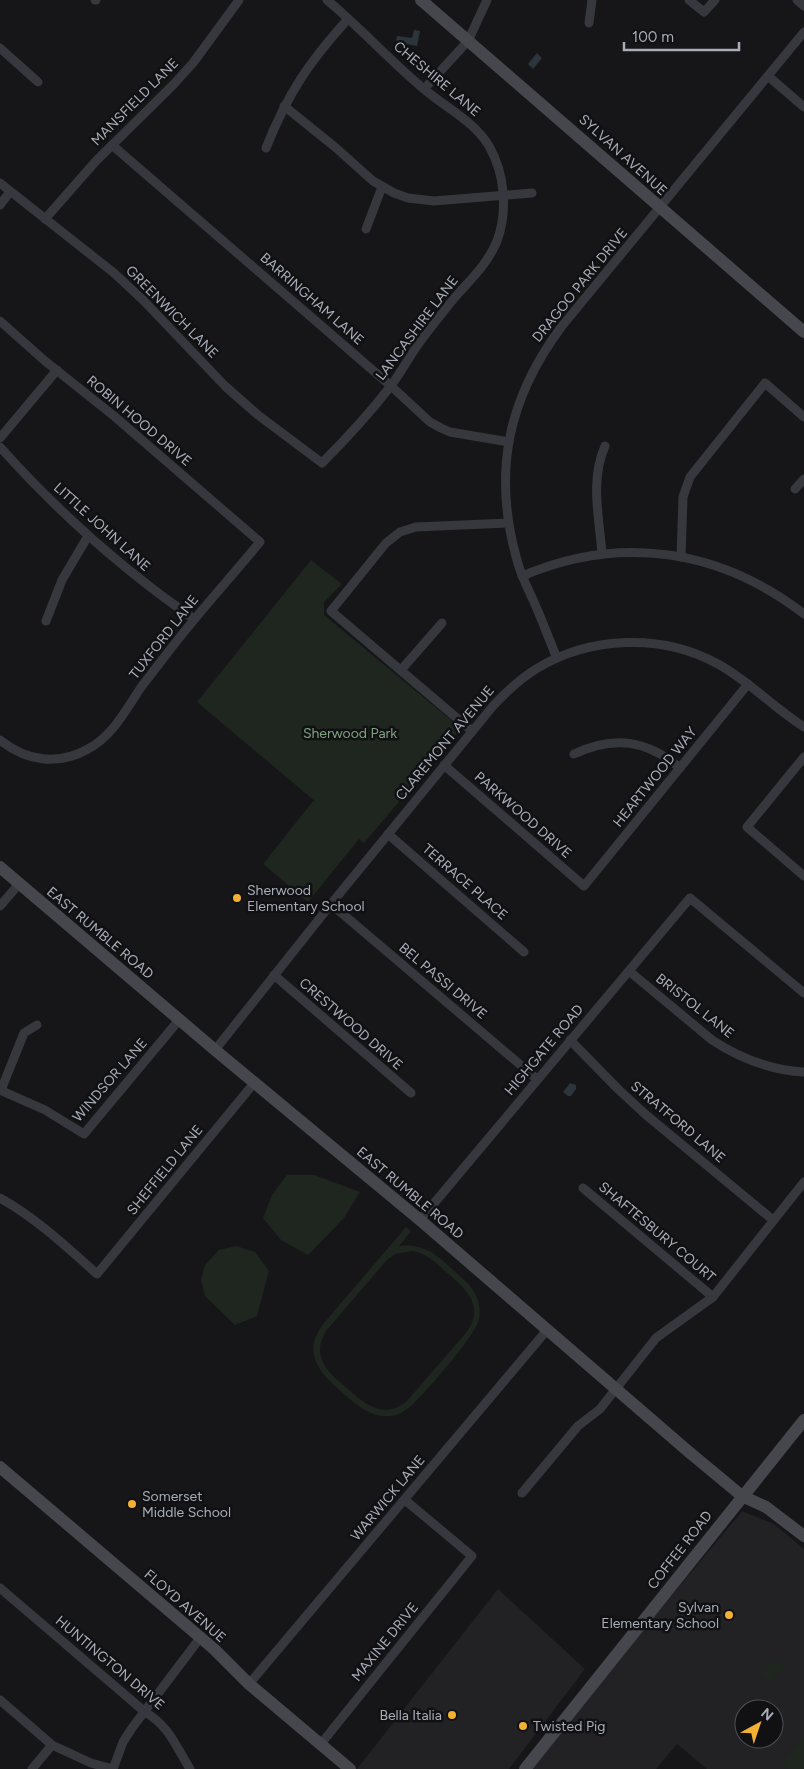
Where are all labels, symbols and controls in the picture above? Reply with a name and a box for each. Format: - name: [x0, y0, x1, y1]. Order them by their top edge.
- scale bar: [624, 20, 739, 52]
- text: 100 m: [632, 28, 674, 46]
- street label: CHESHIRE LANE: [390, 38, 484, 120]
- street label: MANSFIELD LANE: [88, 55, 182, 149]
- street label: SYLVAN AVENUE: [575, 111, 671, 199]
- street label: DRAGOO PARK DRIVE: [529, 225, 631, 345]
- street label: BARRINGHAM LANE: [257, 249, 367, 349]
- street label: GREENWICH LANE: [122, 262, 222, 362]
- street label: LANCASHIRE LANE: [372, 272, 462, 384]
- street label: ROBIN HOOD DRIVE: [83, 372, 195, 470]
- street label: LITTLE JOHN LANE: [50, 479, 154, 575]
- street label: TUXFORD LANE: [126, 591, 202, 683]
- street label: CLAREMONT AVENUE: [392, 682, 498, 804]
- street label: HEARTWOOD WAY: [609, 723, 701, 830]
- park label: Sherwood Park: [303, 725, 397, 742]
- street label: PARKWOOD DRIVE: [471, 768, 575, 862]
- street label: TERRACE PLACE: [419, 840, 511, 924]
- place label: Sherwood Elementary School: [247, 882, 365, 915]
- street label: EAST RUMBLE ROAD: [43, 883, 157, 983]
- marker: Sherwood Elementary School: [231, 892, 243, 904]
- street label: BEL PASSI DRIVE: [395, 939, 491, 1023]
- street label: BRISTOL LANE: [652, 970, 738, 1042]
- street label: CRESTWOOD DRIVE: [296, 974, 406, 1074]
- street label: HIGHGATE ROAD: [501, 1001, 587, 1099]
- street label: WINDSOR LANE: [69, 1035, 151, 1125]
- street label: STRATFORD LANE: [627, 1077, 729, 1167]
- street label: SHEFFIELD LANE: [123, 1122, 207, 1218]
- street label: EAST RUMBLE ROAD: [353, 1143, 467, 1243]
- street label: SHAFTESBURY COURT: [595, 1178, 719, 1286]
- street label: WARWICK LANE: [347, 1452, 429, 1544]
- place label: Somerset Middle School: [142, 1488, 231, 1521]
- marker: Somerset Middle School: [126, 1498, 138, 1510]
- street label: COFFEE ROAD: [644, 1507, 716, 1593]
- street label: FLOYD AVENUE: [141, 1566, 229, 1646]
- street label: MAXINE DRIVE: [348, 1599, 422, 1685]
- place label: Sylvan Elementary School: [601, 1599, 719, 1632]
- marker: Sylvan Elementary School: [723, 1609, 735, 1621]
- street label: HUNTINGTON DRIVE: [52, 1612, 168, 1714]
- north arrow: [734, 1699, 784, 1749]
- text: N: [757, 1704, 777, 1724]
- place label: Bella Italia: [379, 1707, 442, 1724]
- marker: Bella Italia: [446, 1709, 458, 1721]
- place label: Twisted Pig: [533, 1718, 605, 1735]
- marker: Twisted Pig: [517, 1720, 529, 1732]

